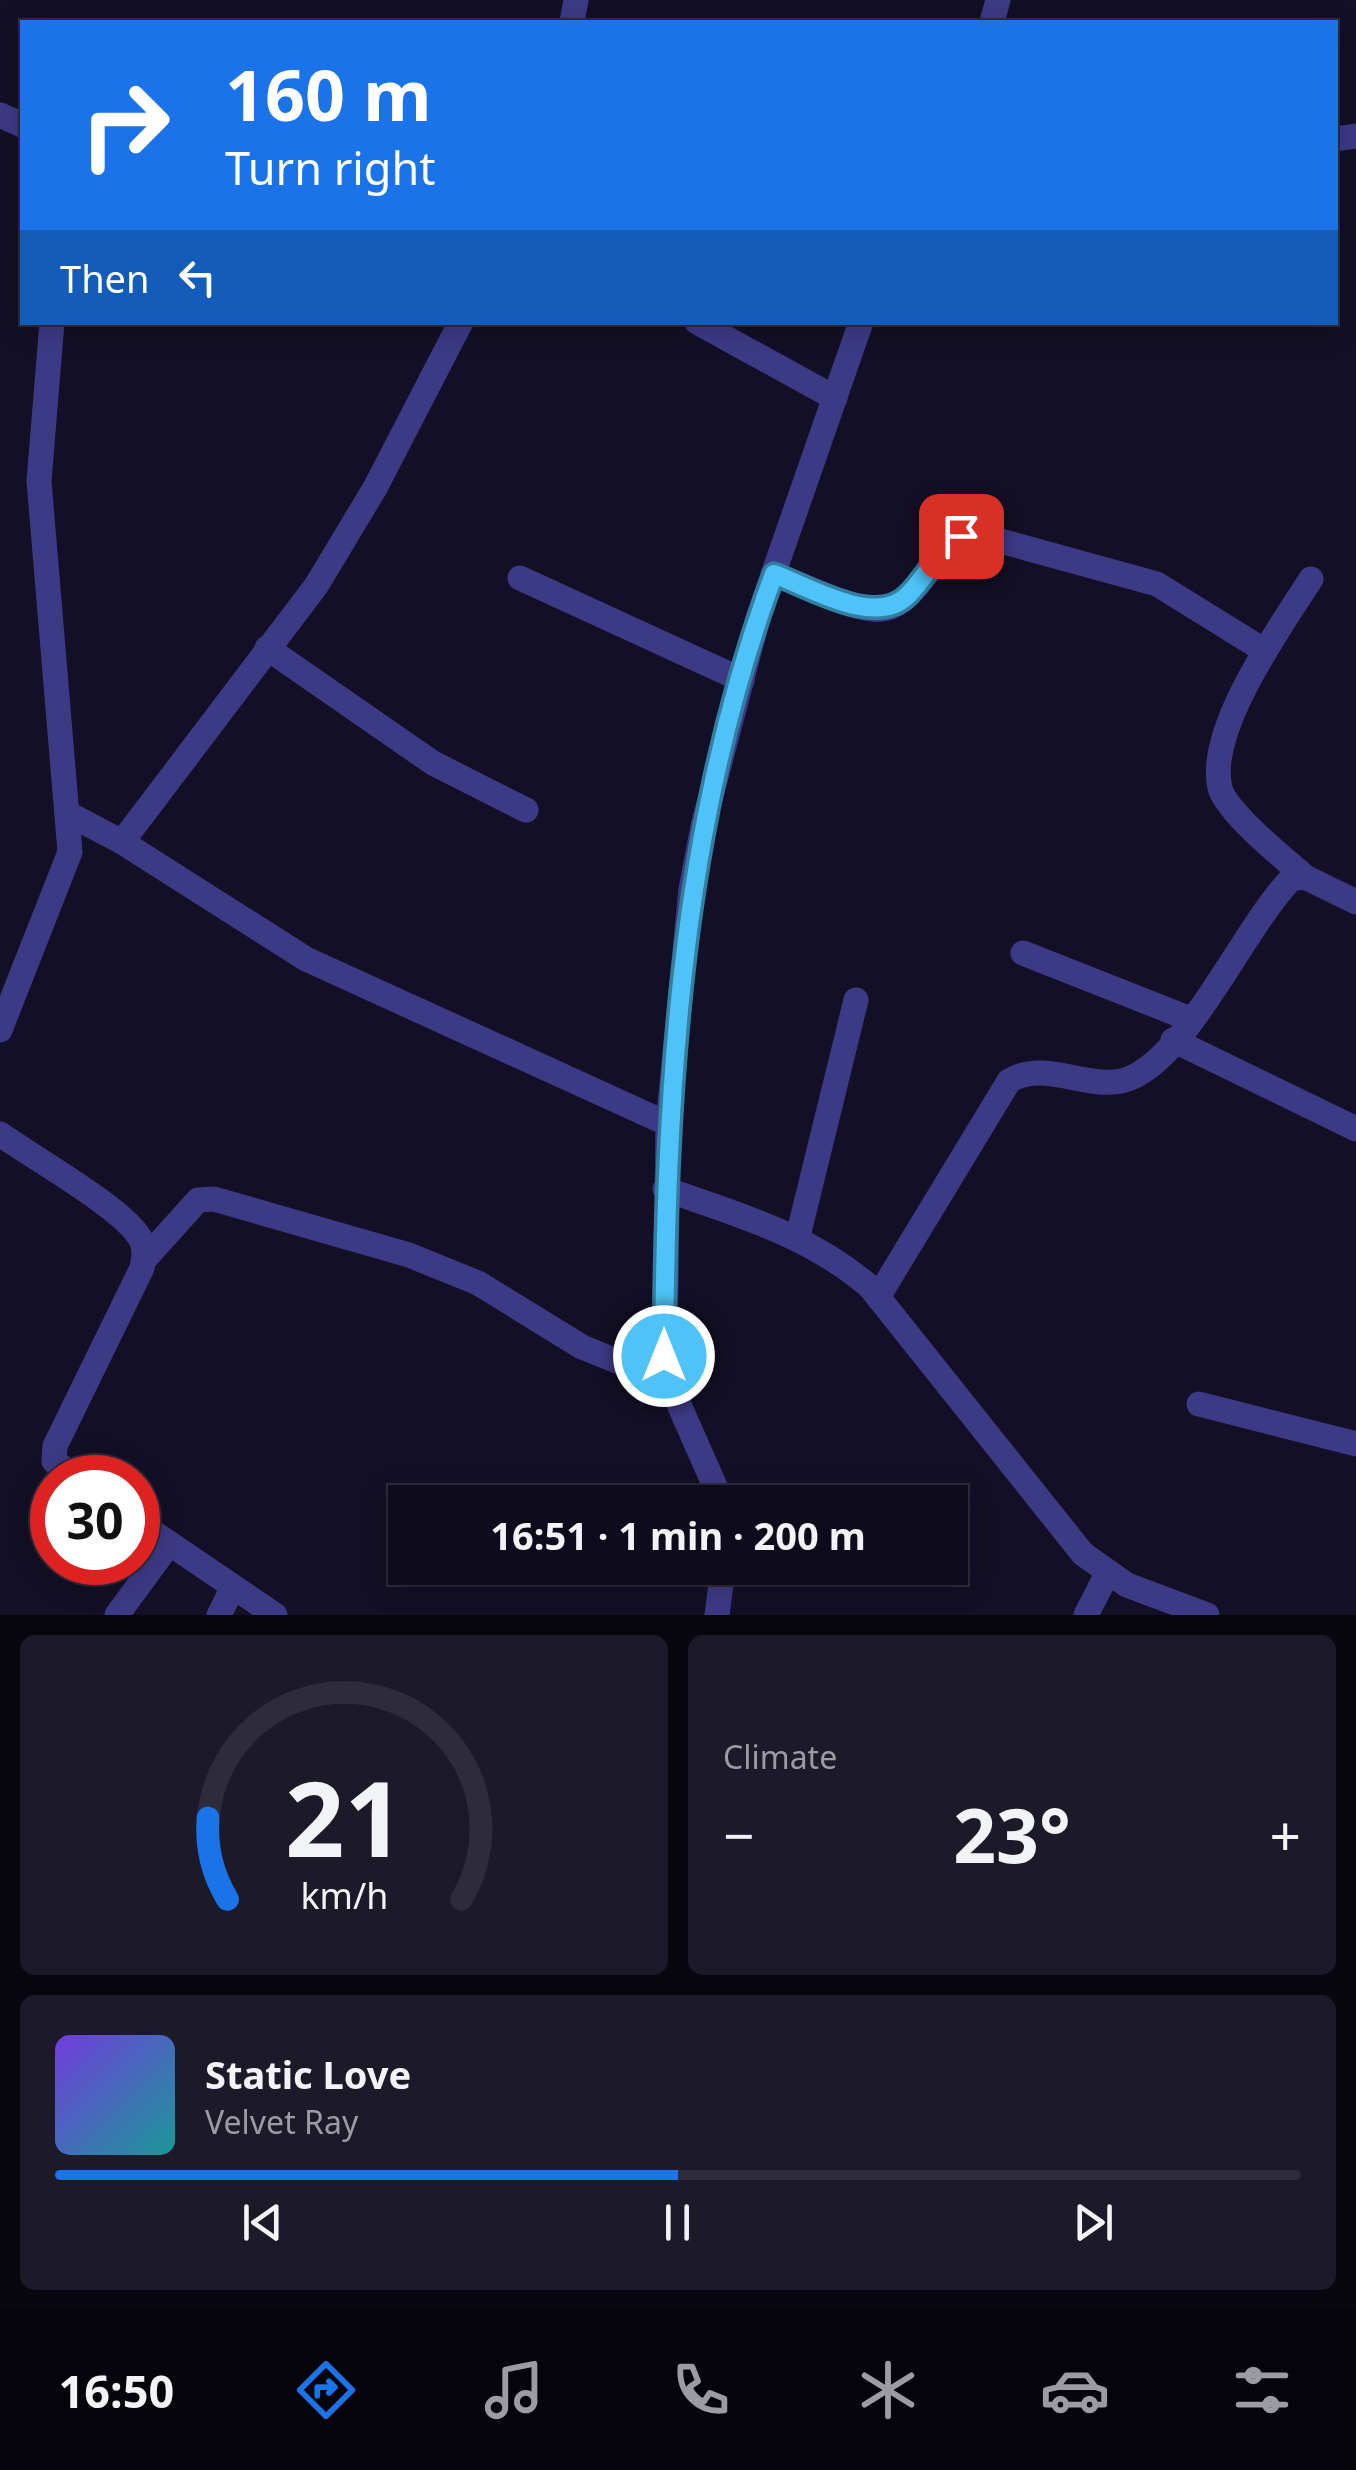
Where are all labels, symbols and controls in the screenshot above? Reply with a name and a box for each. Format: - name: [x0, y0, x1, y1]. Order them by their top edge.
- text: 160 m: [225, 46, 432, 142]
- icon: right: [60, 60, 190, 190]
- text: Turn right: [225, 137, 436, 198]
- icon: left: [170, 250, 225, 305]
- text: Then: [60, 252, 150, 304]
- pin: [919, 494, 1004, 579]
- icon: arrive: [934, 509, 989, 564]
- position arrow: [612, 1304, 716, 1408]
- speed limit sign: 30: [30, 1455, 160, 1585]
- text: 16:51 · 1 min · 200 m: [490, 1509, 866, 1561]
- text: Climate: [723, 1735, 837, 1778]
- text: 21: [285, 1746, 403, 1887]
- text: 23°: [953, 1783, 1071, 1885]
- text: −: [723, 1797, 754, 1872]
- text: +: [1270, 1797, 1301, 1872]
- text: km/h: [300, 1871, 388, 1919]
- text: Static Love: [205, 2048, 411, 2100]
- text: Velvet Ray: [205, 2100, 358, 2143]
- icon: previous: [235, 2195, 290, 2250]
- icon: pause: [650, 2195, 705, 2250]
- icon: next: [1066, 2195, 1121, 2250]
- icon: directions: [291, 2355, 361, 2425]
- icon: music: [479, 2355, 549, 2425]
- icon: phone: [666, 2355, 736, 2425]
- icon: climate: [853, 2355, 923, 2425]
- icon: car: [1040, 2355, 1110, 2425]
- icon: filters: [1227, 2355, 1297, 2425]
- text: 16:50: [59, 2360, 174, 2421]

